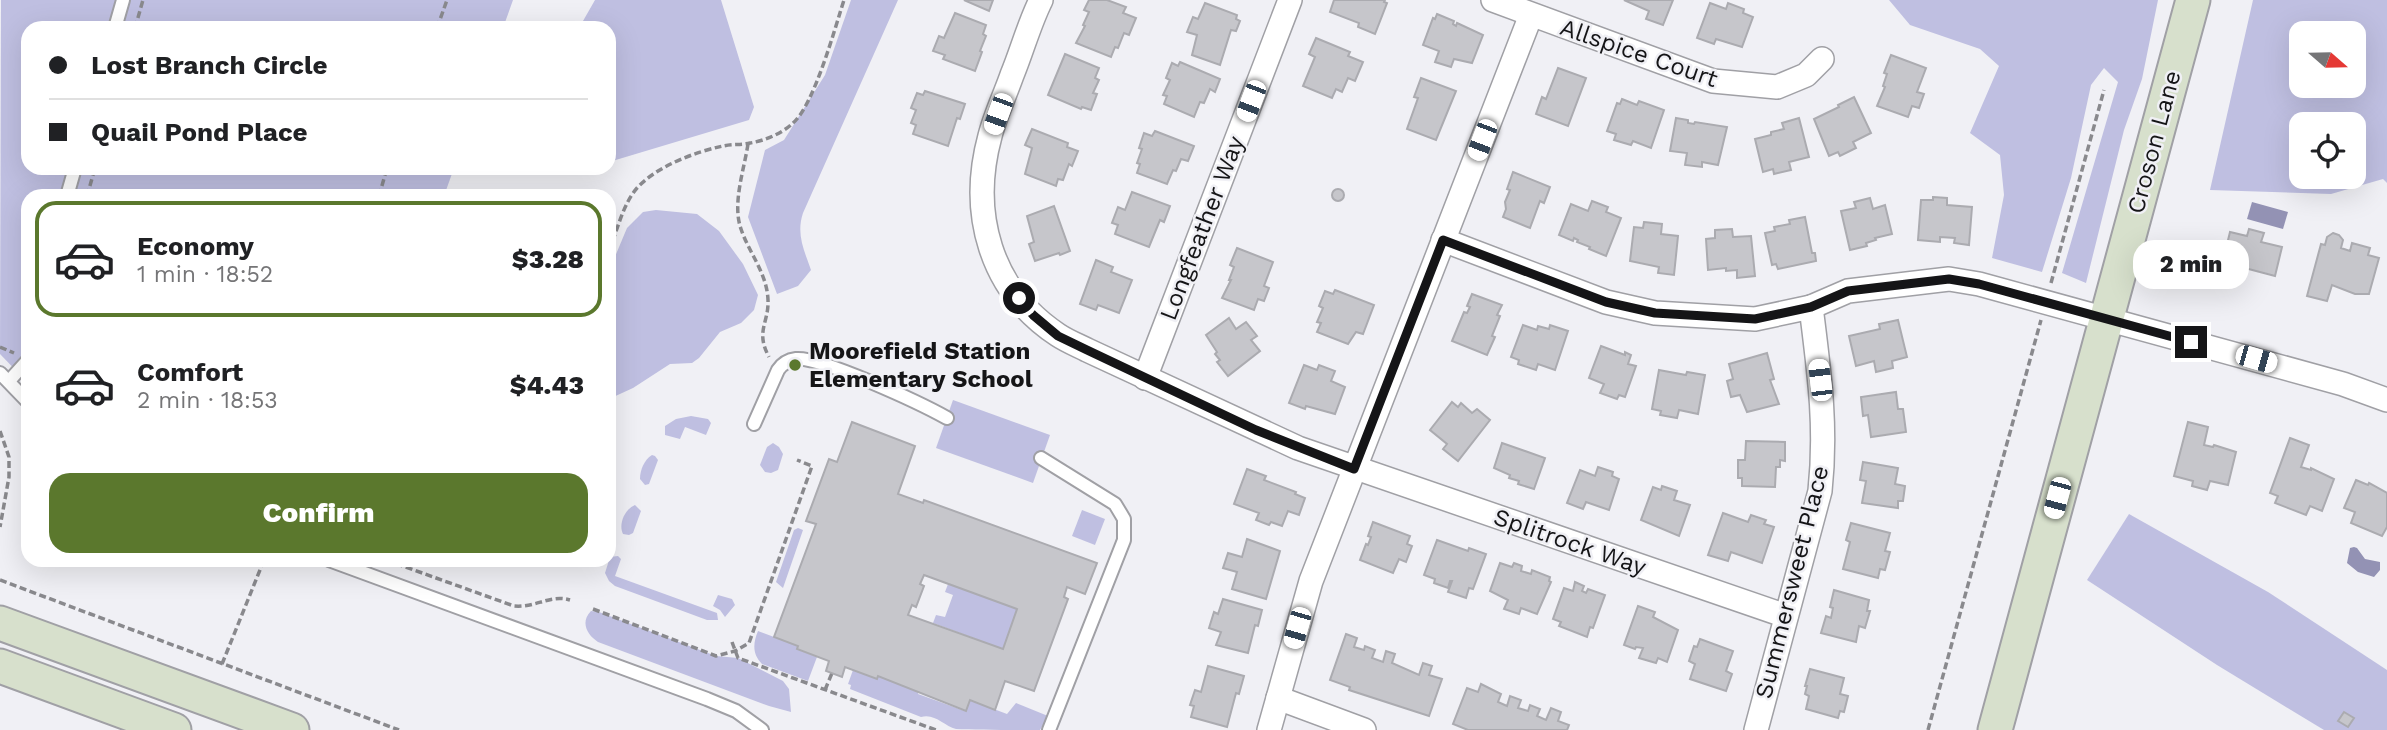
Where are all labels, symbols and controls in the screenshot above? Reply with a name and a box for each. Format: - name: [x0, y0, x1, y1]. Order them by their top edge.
- street label: Allspice Court: [1556, 13, 1722, 93]
- north arrow: [2289, 21, 2366, 98]
- map controls: [2289, 21, 2366, 189]
- text: Lost Branch Circle: [91, 50, 328, 80]
- street label: Croson Lane: [2121, 67, 2187, 217]
- car: [1234, 78, 1269, 124]
- car: [981, 91, 1016, 137]
- button: locate: [2289, 112, 2366, 189]
- text: Quail Pond Place: [91, 117, 308, 147]
- car: [1465, 117, 1500, 163]
- street label: Longfeather Way: [1154, 131, 1250, 324]
- icon: car: [53, 228, 116, 291]
- text: Economy: [137, 231, 254, 261]
- callout: 2 min: [2133, 240, 2249, 290]
- text: $3.28: [512, 244, 584, 274]
- text: 2 min: [2160, 251, 2222, 278]
- text: 1 min · 18:52: [137, 261, 273, 288]
- route start: [1003, 282, 1035, 314]
- route end: [2175, 326, 2207, 358]
- place label: Moorefield Station Elementary School: [809, 337, 1033, 393]
- car: [2233, 343, 2280, 375]
- icon: car: [53, 354, 116, 417]
- text: Comfort: [137, 357, 243, 387]
- marker: Moorefield Station Elementary School: [787, 357, 803, 373]
- car: [1808, 358, 1833, 402]
- text: $4.43: [510, 370, 584, 400]
- text: 2 min · 18:53: [137, 387, 278, 414]
- street label: Summersweet Place: [1750, 463, 1834, 701]
- button: Confirm: [49, 473, 588, 553]
- car: [2042, 475, 2073, 521]
- street label: Splitrock Way: [1490, 503, 1650, 581]
- car: [1282, 605, 1313, 651]

